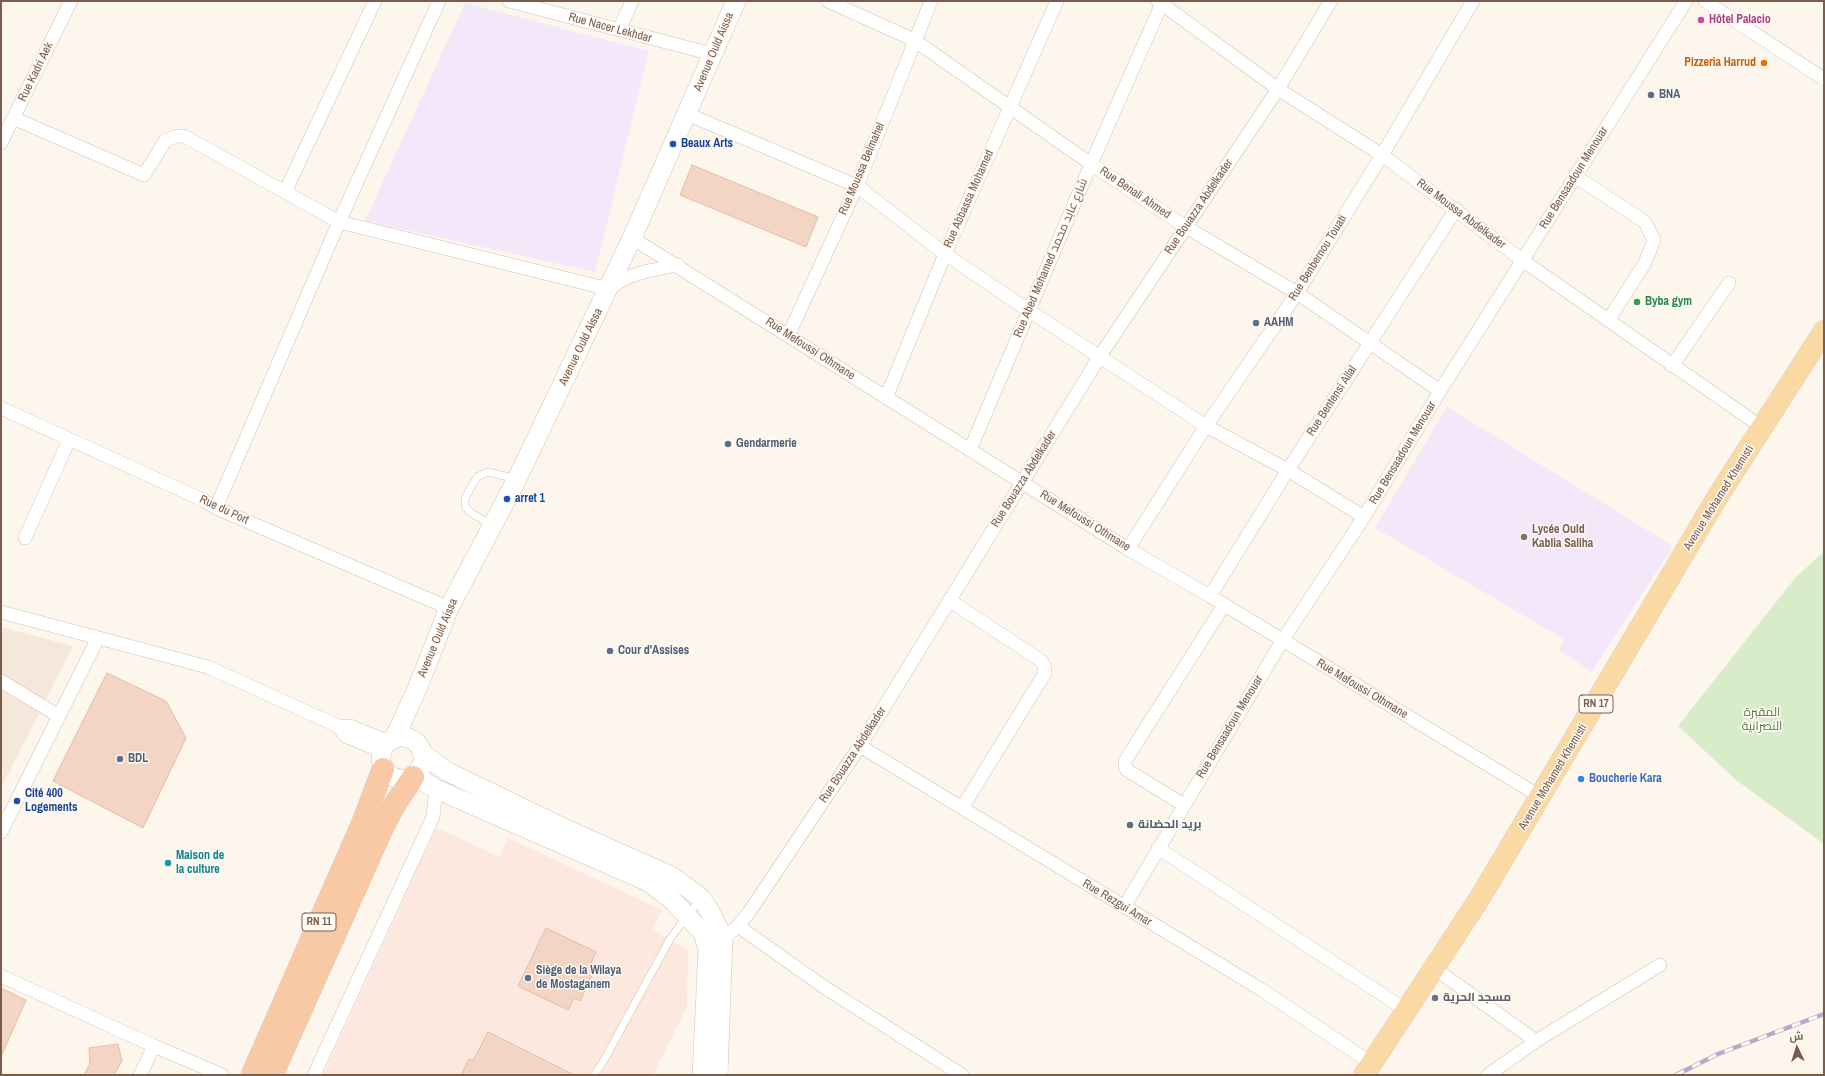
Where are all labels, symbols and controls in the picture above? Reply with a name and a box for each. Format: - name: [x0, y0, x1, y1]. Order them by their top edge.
- street label: Rue Nacer Lekhdar: [567, 10, 653, 46]
- street label: Avenue Ould Aissa: [691, 10, 737, 94]
- place label: Hôtel Palacio: [1709, 13, 1771, 27]
- marker: Hôtel Palacio: [1696, 15, 1706, 25]
- street label: Rue Kadri Aek: [16, 40, 56, 104]
- place label: Pizzeria Harrud: [1684, 56, 1756, 70]
- marker: Pizzeria Harrud: [1759, 58, 1769, 68]
- place label: BNA: [1659, 88, 1680, 102]
- marker: BNA: [1646, 90, 1656, 100]
- street label: Rue Moussa Belmahel: [836, 121, 888, 217]
- street label: Rue Bensaadoun Menouar: [1537, 124, 1611, 232]
- place label: Beaux Arts: [681, 137, 733, 151]
- marker: Beaux Arts: [668, 139, 678, 149]
- street label: Rue Abbassa Mohamed: [941, 148, 997, 250]
- street label: Rue Bouazza Abdelkader: [1162, 157, 1236, 257]
- street label: Rue Benali Ahmed: [1097, 164, 1173, 222]
- street label: Rue Abed Mohamed شارع عابد محمد: [1011, 176, 1091, 340]
- street label: Rue Moussa Abdelkader: [1414, 176, 1508, 252]
- street label: Rue Benbernou Touati: [1286, 212, 1350, 304]
- place label: Byba gym: [1645, 295, 1692, 309]
- marker: Byba gym: [1632, 297, 1642, 307]
- street label: Avenue Ould Aissa: [556, 306, 606, 388]
- street label: Rue Mefoussi Othmane: [763, 315, 857, 383]
- place label: AAHM: [1264, 316, 1294, 330]
- marker: AAHM: [1251, 318, 1261, 328]
- street label: Rue Bentensi Allal: [1304, 363, 1360, 439]
- street label: Rue Bensaadoun Menouar: [1367, 399, 1439, 507]
- street label: Rue Bouazza Abdelkader: [988, 428, 1060, 530]
- place label: Gendarmerie: [736, 437, 797, 451]
- marker: Gendarmerie: [723, 439, 733, 449]
- street label: Avenue Mohamed Khemisti: [1681, 443, 1757, 553]
- street label: Rue Mefoussi Othmane: [1037, 487, 1133, 555]
- street label: Rue du Port: [197, 492, 251, 528]
- place label: arret 1: [515, 492, 545, 506]
- marker: arret 1: [502, 494, 512, 504]
- place label: Lycée Ould Kablia Saliha: [1532, 523, 1593, 551]
- marker: Lycée Ould Kablia Saliha: [1519, 532, 1529, 542]
- street label: Avenue Ould Aissa: [415, 596, 461, 680]
- place label: Cour d'Assises: [618, 644, 689, 658]
- marker: Cour d'Assises: [605, 646, 615, 656]
- street label: Rue Mefoussi Othmane: [1314, 656, 1410, 722]
- street label: Rue Bensaadoun Menouar: [1194, 673, 1266, 781]
- road number: RN 17: [1579, 695, 1613, 713]
- street label: Rue Bouazza Abdelkader: [817, 704, 889, 806]
- park label: المقبرة النصرانية: [1742, 706, 1782, 734]
- street label: Avenue Mohamed Khemisti: [1516, 721, 1590, 833]
- place label: BDL: [128, 752, 148, 766]
- marker: BDL: [115, 754, 125, 764]
- place label: Boucherie Kara: [1589, 772, 1662, 786]
- marker: Boucherie Kara: [1576, 774, 1586, 784]
- place label: Cité 400 Logements: [25, 787, 77, 815]
- marker: Cité 400 Logements: [12, 796, 22, 806]
- place label: بريد الحضانة: [1138, 818, 1201, 832]
- marker: بريد الحضانة: [1125, 820, 1135, 830]
- place label: Maison de la culture: [176, 849, 224, 877]
- marker: Maison de la culture: [163, 858, 173, 868]
- street label: Rue Rezgui Amar: [1080, 877, 1154, 929]
- road number: RN 11: [302, 913, 336, 931]
- place label: Siège de la Wilaya de Mostaganem: [536, 964, 621, 992]
- marker: Siège de la Wilaya de Mostaganem: [523, 973, 533, 983]
- place label: مسجد الحرية: [1443, 991, 1511, 1005]
- marker: مسجد الحرية: [1430, 993, 1440, 1003]
- north arrow: [1777, 1028, 1817, 1068]
- text: ش: [1789, 1029, 1804, 1044]

